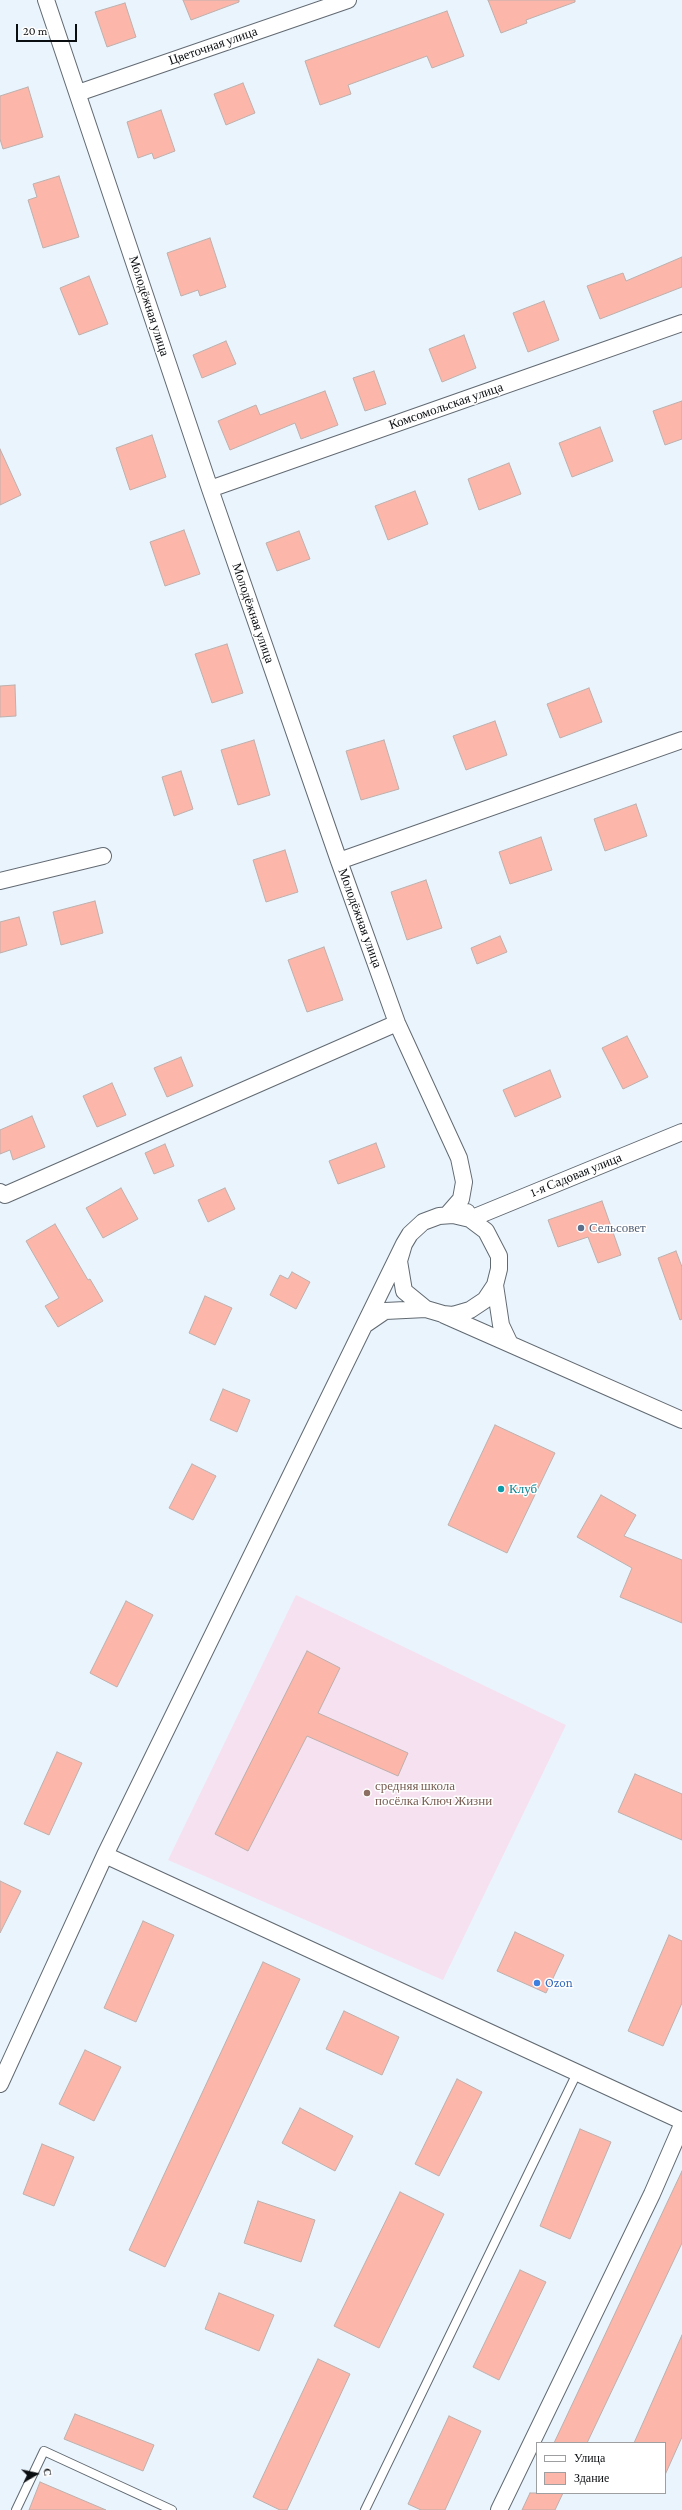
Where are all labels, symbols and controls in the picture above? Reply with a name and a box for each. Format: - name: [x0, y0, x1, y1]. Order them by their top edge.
- scale bar: [18, 16, 79, 42]
- text: 20 m: [23, 24, 47, 38]
- street label: Цветочная улица: [167, 24, 259, 68]
- street label: Молодёжная улица: [125, 254, 173, 358]
- street label: Комсомольская улица: [387, 379, 505, 433]
- street label: Молодёжная улица: [229, 561, 277, 665]
- street label: Молодёжная улица: [335, 866, 385, 970]
- street label: 1-я Садовая улица: [528, 1150, 624, 1200]
- place label: Сельсовет: [589, 1220, 646, 1236]
- marker: Сельсовет: [576, 1223, 586, 1233]
- place label: Клуб: [509, 1481, 537, 1497]
- marker: Клуб: [496, 1484, 506, 1494]
- place label: средняя школа посёлка Ключ Жизни: [375, 1778, 492, 1809]
- marker: средняя школа посёлка Ключ Жизни: [362, 1788, 372, 1798]
- place label: Ozon: [545, 1975, 573, 1991]
- marker: Ozon: [532, 1978, 542, 1988]
- legend: [536, 2442, 666, 2494]
- text: Улица: [574, 2451, 605, 2465]
- north arrow: [16, 2454, 56, 2494]
- text: С: [41, 2467, 54, 2477]
- text: Здание: [574, 2471, 609, 2485]

